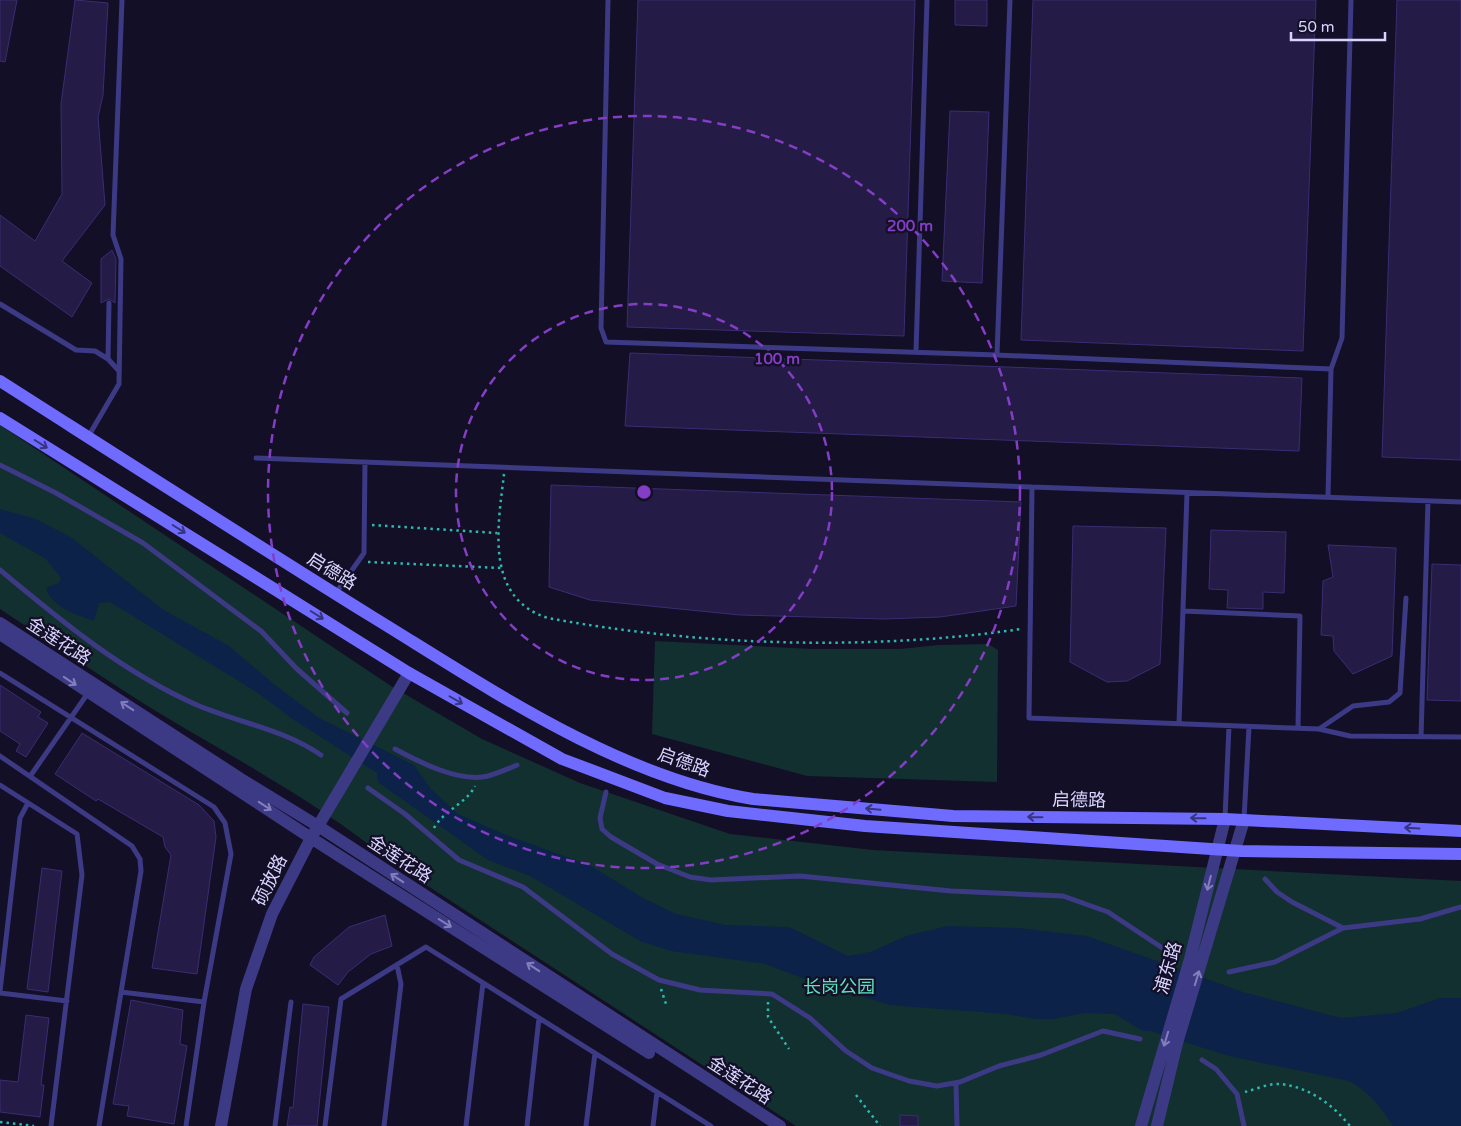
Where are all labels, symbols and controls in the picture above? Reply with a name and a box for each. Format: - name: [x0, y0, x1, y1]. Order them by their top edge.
- scale bar: [1291, 10, 1385, 42]
- text: 50 m: [1298, 18, 1335, 36]
- text: 200 m: [887, 217, 933, 235]
- text: 100 m: [754, 350, 800, 368]
- one-way arrow: [34, 439, 48, 449]
- centre of rings: [635, 483, 653, 501]
- one-way arrow: [172, 525, 186, 535]
- street label: 启德路: [303, 547, 361, 595]
- one-way arrow: [310, 610, 324, 620]
- street label: 金莲花路: [23, 612, 95, 670]
- one-way arrow: [62, 676, 76, 686]
- one-way arrow: [449, 695, 463, 705]
- one-way arrow: [121, 700, 135, 710]
- street label: 启德路: [655, 742, 713, 782]
- street label: 启德路: [1052, 789, 1106, 811]
- one-way arrow: [258, 801, 272, 812]
- one-way arrow: [865, 804, 881, 814]
- one-way arrow: [1027, 812, 1044, 822]
- one-way arrow: [1190, 813, 1206, 823]
- one-way arrow: [1405, 824, 1421, 833]
- street label: 金莲花路: [364, 830, 436, 888]
- street label: 硕放路: [248, 851, 292, 909]
- one-way arrow: [390, 873, 404, 883]
- one-way arrow: [1204, 874, 1213, 890]
- one-way arrow: [438, 919, 452, 929]
- street label: 浦东路: [1150, 939, 1186, 997]
- one-way arrow: [526, 961, 540, 972]
- one-way arrow: [1193, 970, 1202, 986]
- park label: 长岗公园: [803, 976, 875, 998]
- one-way arrow: [1160, 1031, 1170, 1047]
- street label: 金莲花路: [704, 1051, 776, 1109]

